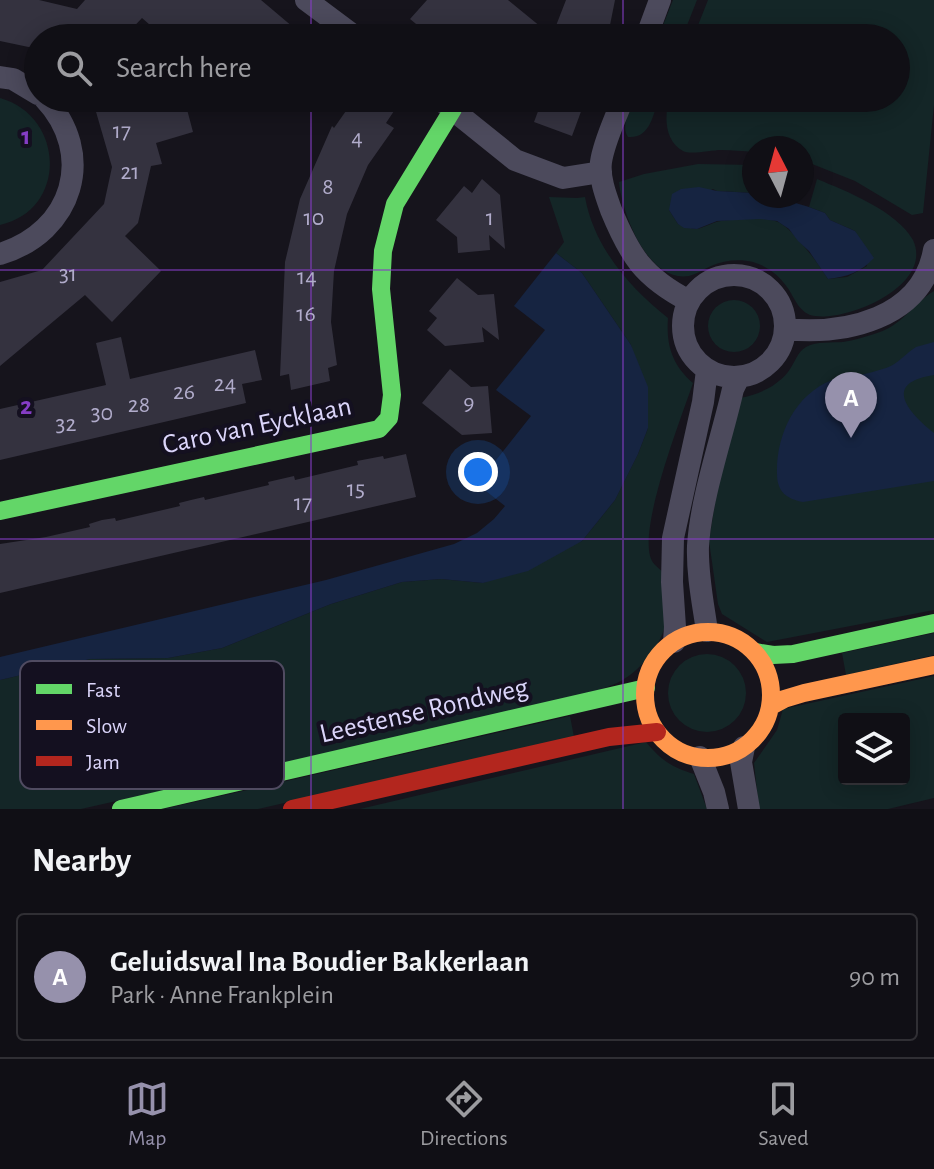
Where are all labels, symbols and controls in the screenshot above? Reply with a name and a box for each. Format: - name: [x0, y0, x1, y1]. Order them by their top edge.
- search box: [24, 24, 910, 112]
- icon: search: [52, 46, 96, 90]
- text: Search here: [116, 53, 252, 83]
- house number: 17: [113, 119, 131, 143]
- text: 1: [21, 123, 31, 149]
- house number: 4: [351, 126, 363, 150]
- north arrow: [742, 136, 814, 208]
- house number: 21: [120, 160, 140, 184]
- house number: 8: [322, 175, 334, 199]
- house number: 10: [304, 206, 324, 230]
- house number: 1: [486, 206, 494, 230]
- house number: 31: [59, 262, 77, 286]
- house number: 14: [297, 265, 317, 289]
- house number: 16: [296, 302, 316, 326]
- house number: 24: [214, 372, 236, 396]
- pin: A: [825, 372, 877, 438]
- house number: 26: [173, 380, 195, 404]
- house number: 9: [463, 391, 475, 415]
- street label: Caro van Eycklaan: [160, 392, 354, 460]
- text: 2: [20, 393, 32, 419]
- house number: 28: [128, 393, 150, 417]
- house number: 30: [91, 401, 113, 425]
- house number: 32: [56, 412, 76, 436]
- your location: [458, 452, 498, 492]
- house number: 15: [347, 477, 365, 501]
- house number: 17: [294, 491, 312, 515]
- legend: [20, 661, 284, 789]
- street label: Leestense Rondweg: [317, 673, 531, 749]
- text: Fast: [86, 679, 120, 701]
- map controls: [838, 713, 910, 785]
- button: layers: [838, 713, 910, 785]
- text: Slow: [86, 715, 127, 737]
- text: Jam: [86, 751, 120, 773]
- text: Nearby: [32, 844, 131, 878]
- text: Geluidswal Ina Boudier Bakkerlaan: [110, 947, 529, 977]
- text: A: [52, 964, 68, 990]
- text: 90 m: [849, 964, 900, 990]
- text: Park · Anne Frankplein: [110, 982, 334, 1008]
- tab: Map: [125, 1077, 169, 1151]
- tab: Directions: [420, 1077, 508, 1151]
- tab: Saved: [758, 1077, 809, 1151]

